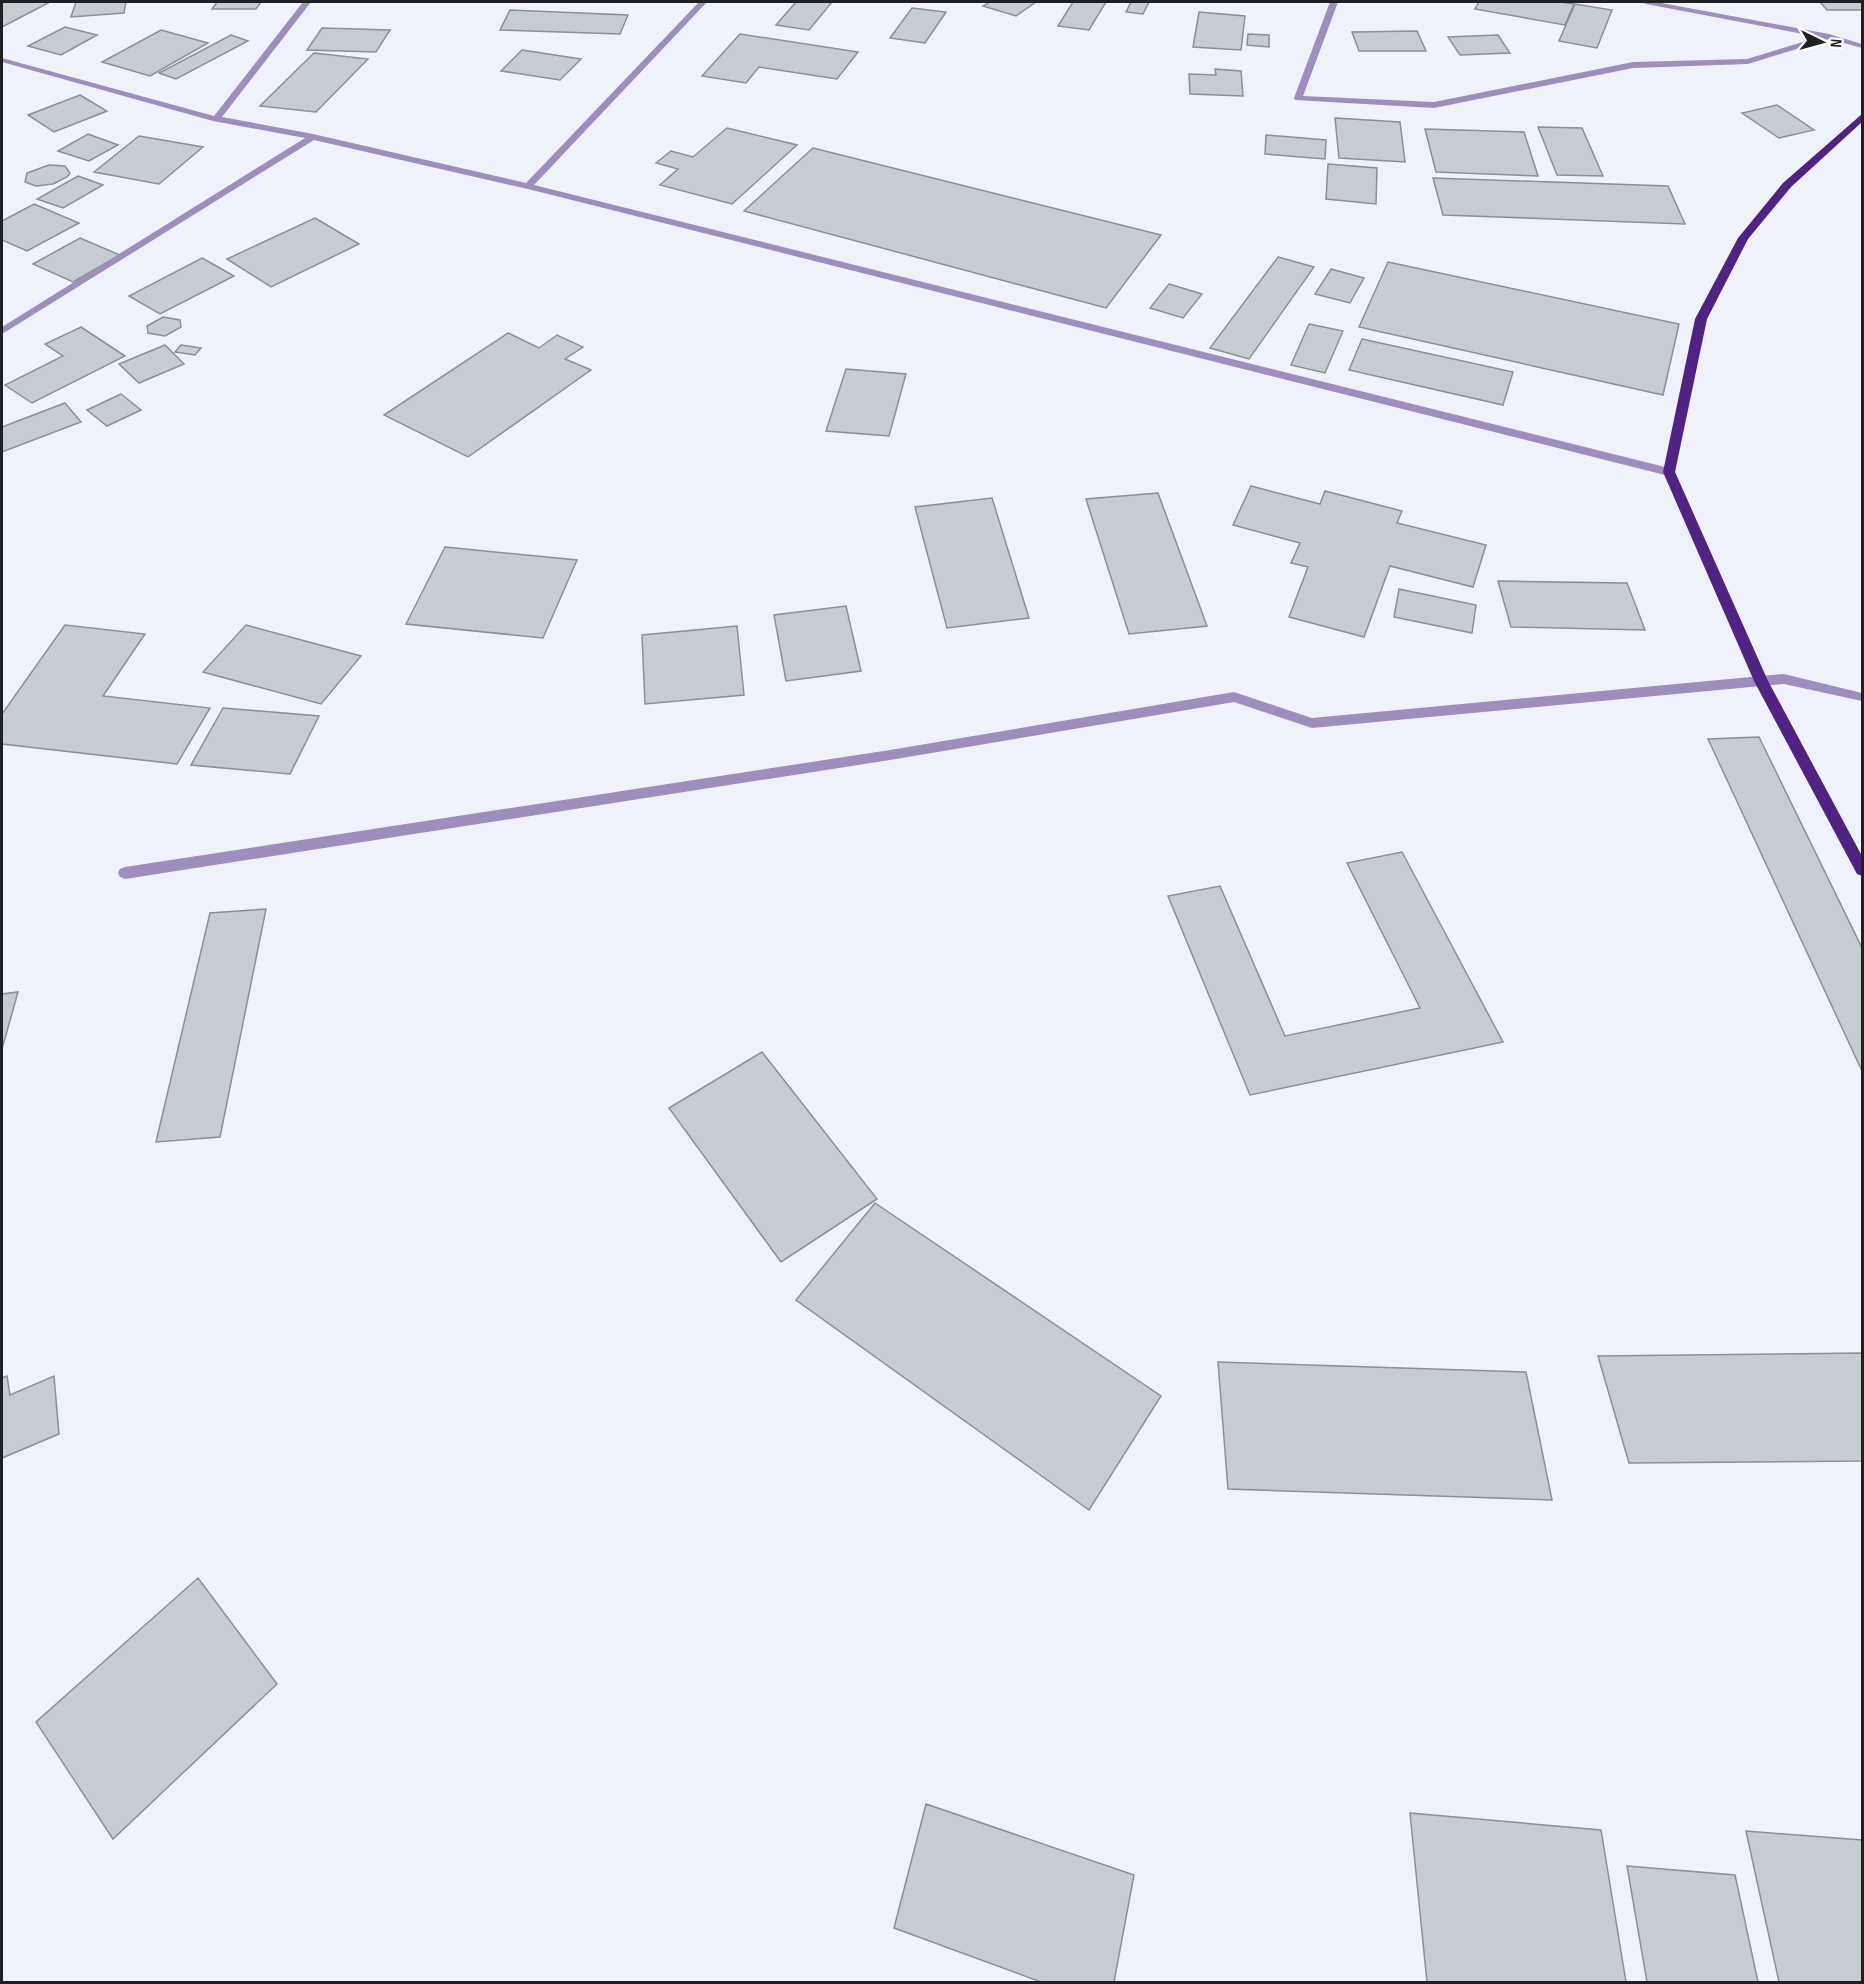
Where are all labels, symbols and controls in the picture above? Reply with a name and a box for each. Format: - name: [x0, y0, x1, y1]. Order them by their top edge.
- north arrow: [1792, 12, 1852, 72]
- text: N: [1826, 38, 1845, 48]

